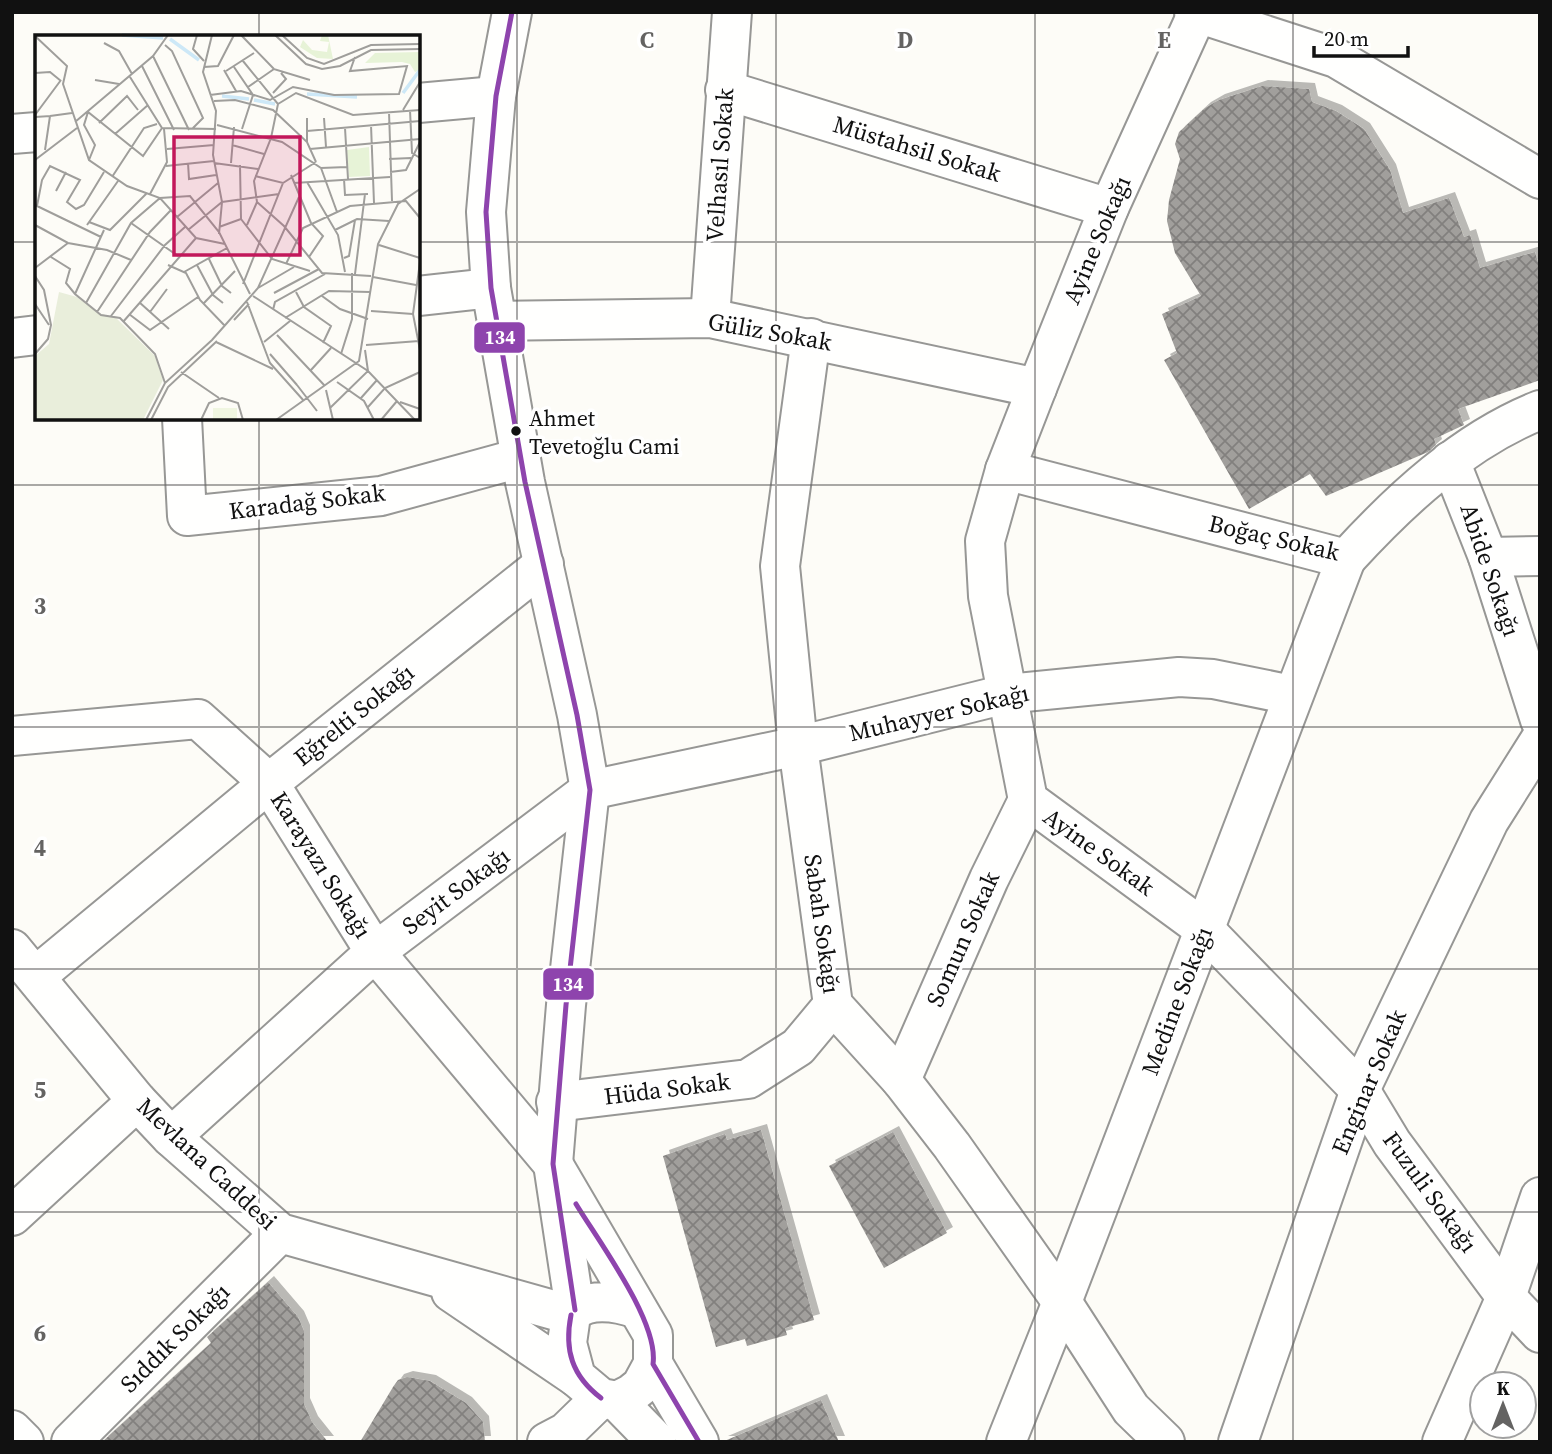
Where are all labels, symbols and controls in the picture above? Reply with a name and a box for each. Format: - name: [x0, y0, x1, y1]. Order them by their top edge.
- scale bar: [1314, 14, 1408, 58]
- text: C: [640, 24, 654, 56]
- text: D: [897, 24, 913, 56]
- text: E: [1157, 24, 1171, 56]
- text: 20 m: [1324, 24, 1369, 53]
- inset map: [35, 35, 420, 420]
- street label: Velhasıl Sokak: [698, 86, 741, 243]
- street label: Müstahsil Sokak: [829, 107, 1006, 190]
- street label: Ayine Sokağı: [1055, 171, 1138, 309]
- street label: Güliz Sokak: [706, 304, 835, 359]
- line badge: 134: [473, 321, 526, 354]
- text: 134: [485, 324, 515, 350]
- place label: Ahmet Tevetoğlu Cami: [529, 403, 680, 461]
- marker: Ahmet Tevetoğlu Cami: [509, 424, 523, 438]
- street label: Karadağ Sokak: [227, 475, 388, 527]
- street label: Abide Sokağı: [1452, 499, 1529, 641]
- street label: Boğaç Sokak: [1205, 506, 1344, 569]
- text: 3: [34, 590, 46, 622]
- street label: Eğrelti Sokağı: [286, 656, 421, 773]
- street label: Muhayyer Sokağı: [846, 676, 1032, 749]
- street label: Karayazı Sokağı: [263, 785, 380, 944]
- street label: Ayine Sokak: [1037, 800, 1162, 904]
- text: 4: [34, 832, 46, 864]
- street label: Seyit Sokağı: [395, 839, 516, 942]
- street label: Sabah Sokağı: [796, 852, 849, 996]
- street label: Somun Sokak: [918, 865, 1007, 1012]
- street label: Medine Sokağı: [1133, 922, 1220, 1080]
- line badge: 134: [542, 967, 595, 1001]
- text: 134: [553, 971, 583, 997]
- street label: Enginar Sokak: [1323, 1003, 1414, 1159]
- street label: Hüda Sokak: [602, 1064, 733, 1113]
- text: 5: [34, 1074, 46, 1106]
- street label: Mevlana Caddesi: [130, 1090, 285, 1237]
- street label: Fuzuli Sokağı: [1375, 1125, 1486, 1259]
- street label: Sıddık Sokağı: [113, 1276, 237, 1400]
- text: 6: [34, 1317, 46, 1349]
- north arrow: [1468, 1370, 1538, 1440]
- text: K: [1496, 1375, 1510, 1401]

